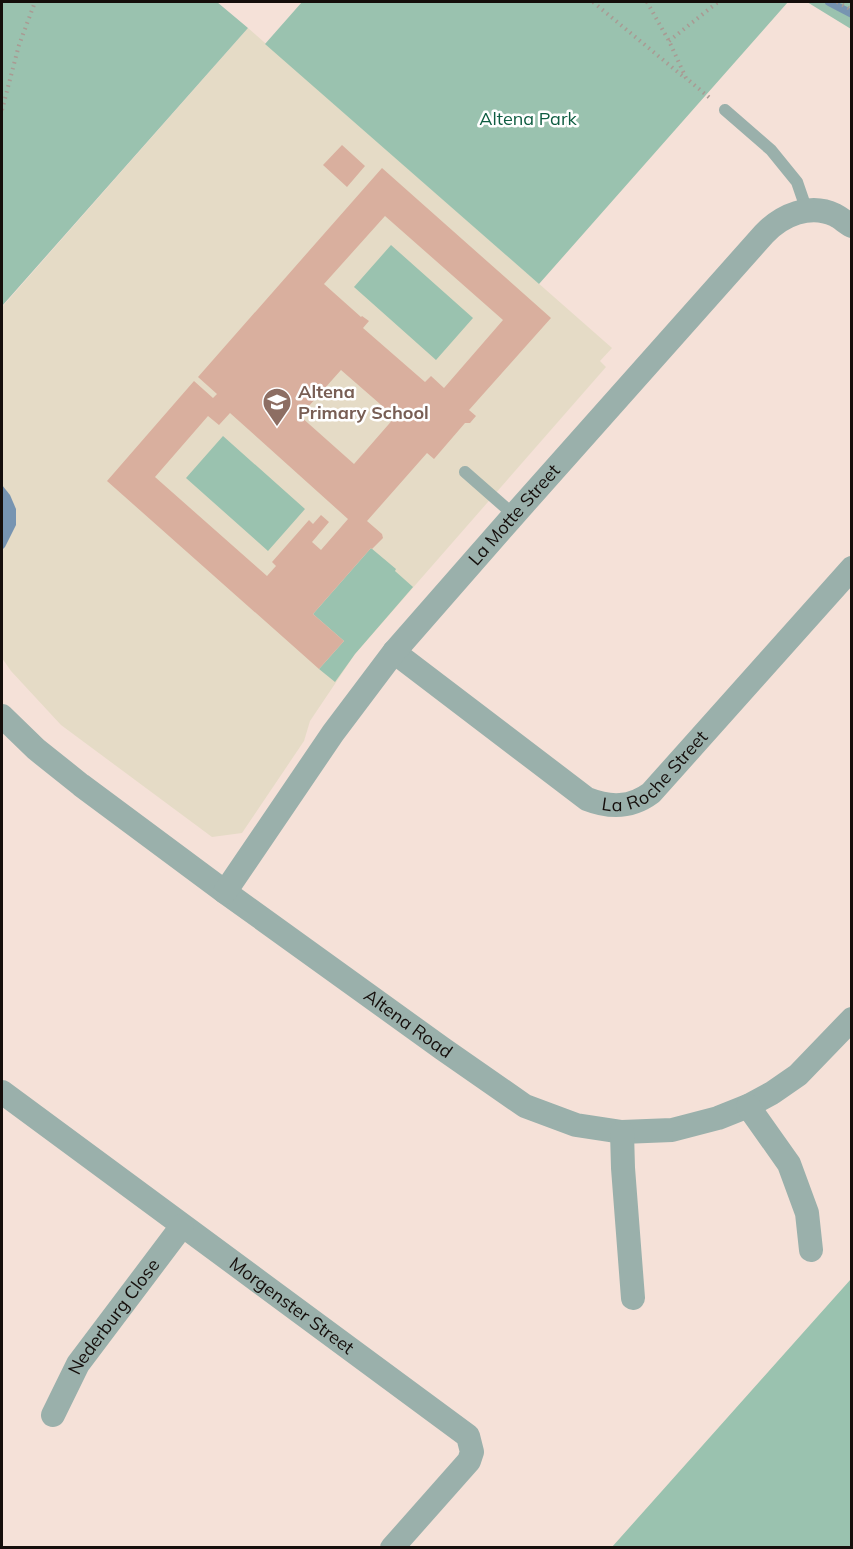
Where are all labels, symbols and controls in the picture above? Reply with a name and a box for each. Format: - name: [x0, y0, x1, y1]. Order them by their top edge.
- park label: Altena Park: [479, 107, 577, 130]
- place label: Altena Primary School: [298, 380, 429, 424]
- school or university icon: Altena Primary School: [261, 386, 293, 428]
- street label: La Motte Street: [463, 459, 565, 570]
- street label: La Roche Street: [600, 726, 712, 816]
- street label: Altena Road: [360, 984, 457, 1063]
- street label: Morgenster Street: [225, 1252, 359, 1359]
- street label: Nederburg Close: [63, 1254, 164, 1378]

